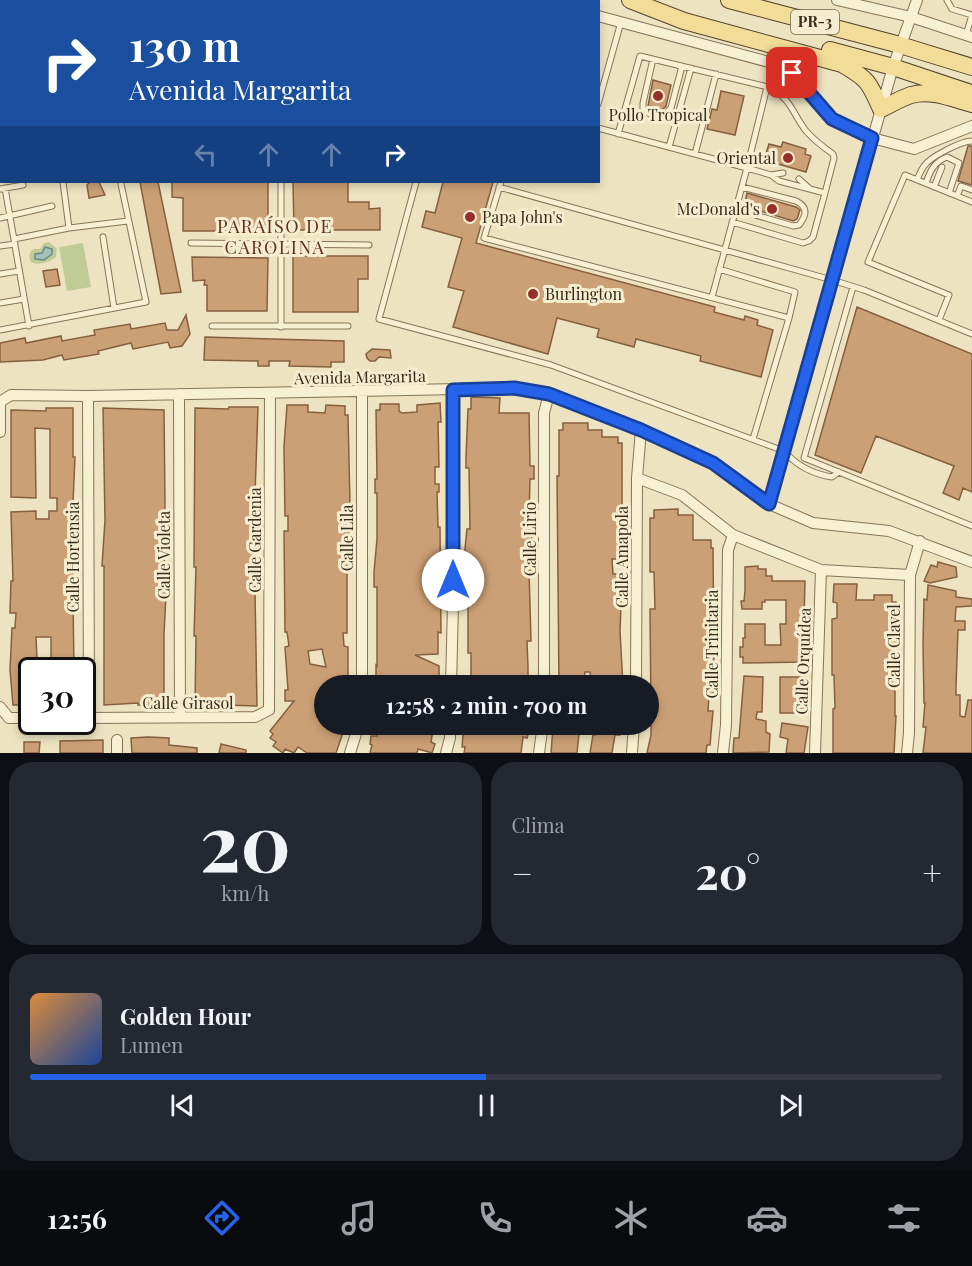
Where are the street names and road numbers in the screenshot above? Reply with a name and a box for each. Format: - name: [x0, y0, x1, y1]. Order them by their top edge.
- road number: PR-3: [791, 10, 839, 34]
- street label: Avenida Margarita: [293, 365, 426, 388]
- street label: Calle Gardenia: [244, 487, 265, 593]
- street label: Calle Lirio: [519, 501, 540, 576]
- street label: Calle Hortensia: [62, 502, 83, 612]
- street label: Calle Lila: [336, 505, 357, 571]
- street label: Calle Amapola: [611, 506, 632, 608]
- street label: Calle Violeta: [153, 511, 174, 599]
- street label: Calle Trinitaria: [701, 589, 722, 699]
- street label: Calle Clavel: [883, 604, 904, 688]
- street label: Calle Orquídea: [790, 607, 815, 715]
- street label: Calle Girasol: [142, 692, 234, 713]

